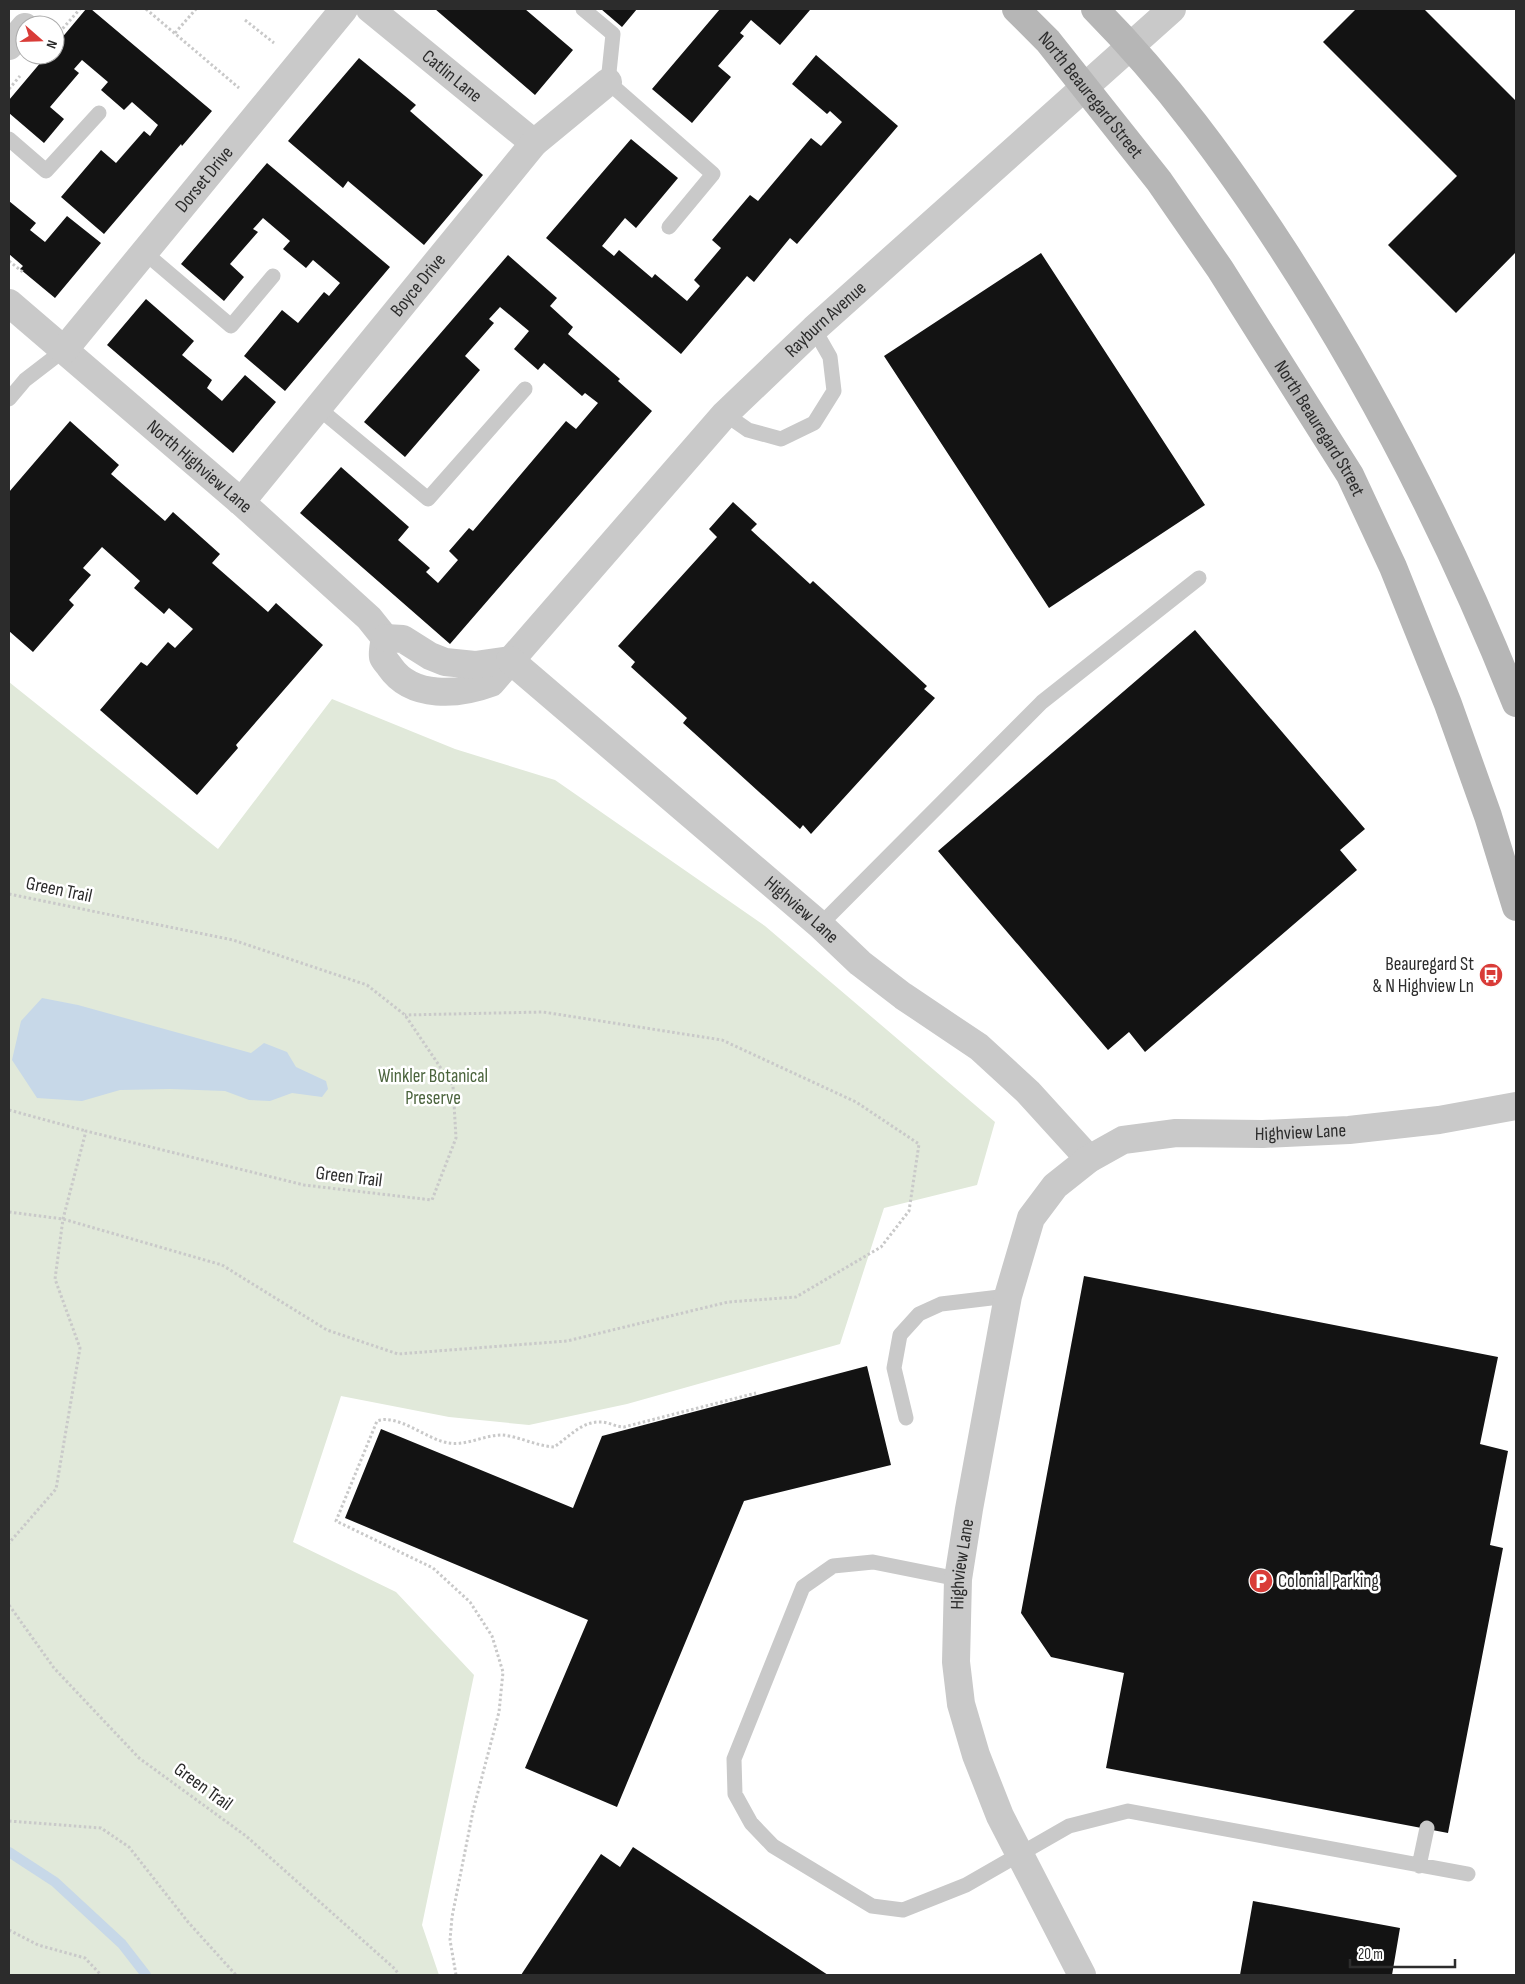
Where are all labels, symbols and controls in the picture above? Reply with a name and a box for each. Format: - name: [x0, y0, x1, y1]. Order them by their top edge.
- north arrow: [15, 15, 65, 65]
- street label: North Beauregard Street: [1034, 27, 1148, 163]
- text: N: [42, 38, 61, 51]
- street label: Catlin Lane: [417, 45, 487, 107]
- street label: Dorset Drive: [170, 141, 238, 217]
- street label: Boyce Drive: [385, 249, 451, 321]
- street label: Rayburn Avenue: [780, 276, 871, 362]
- street label: North Beauregard Street: [1269, 356, 1370, 500]
- street label: North Highview Lane: [142, 415, 257, 518]
- street label: Highview Lane: [760, 871, 844, 948]
- street label: Green Trail: [24, 872, 94, 908]
- place label: Beauregard St & N Highview Ln: [1373, 953, 1474, 998]
- bus stop icon: Beauregard St & N Highview Ln: [1478, 962, 1504, 988]
- park label: Winkler Botanical Preserve: [378, 1065, 488, 1110]
- street label: Highview Lane: [1255, 1119, 1347, 1146]
- street label: Green Trail: [314, 1162, 384, 1192]
- street label: Highview Lane: [946, 1517, 979, 1610]
- parking icon: Colonial Parking: [1248, 1568, 1274, 1594]
- place label: Colonial Parking: [1278, 1570, 1379, 1593]
- street label: Green Trail: [169, 1758, 237, 1816]
- scale bar: [1350, 1936, 1455, 1968]
- text: 20 m: [1358, 1945, 1383, 1964]

